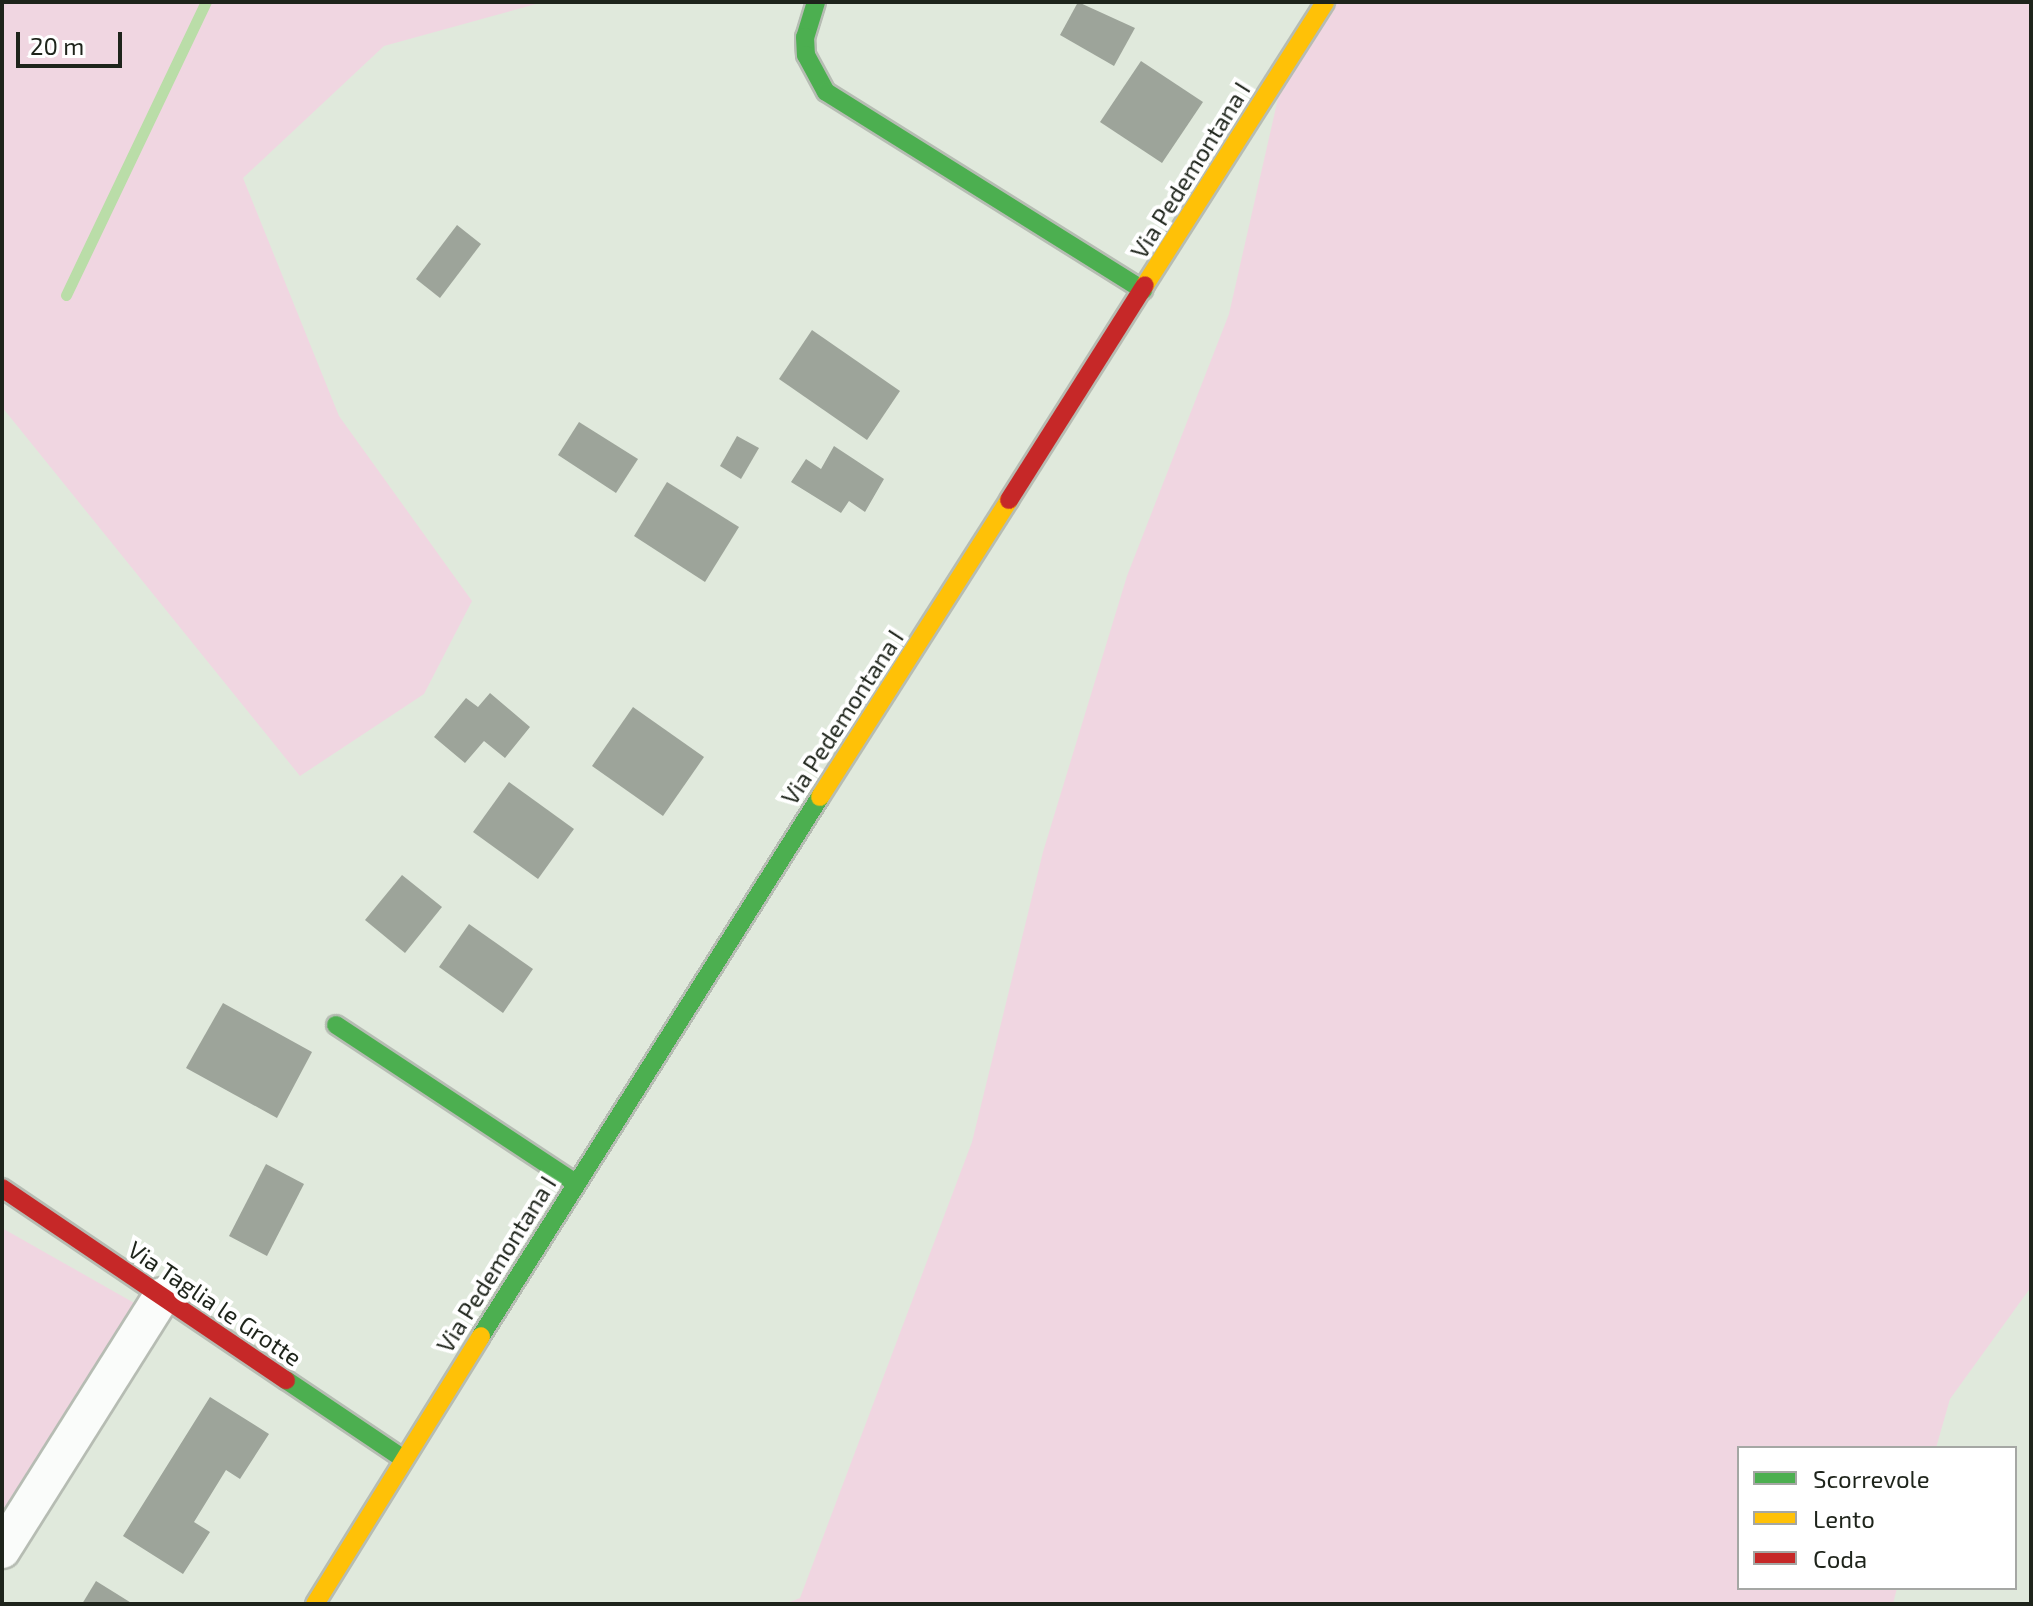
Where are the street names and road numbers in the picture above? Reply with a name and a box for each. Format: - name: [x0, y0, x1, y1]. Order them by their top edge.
- street label: Via Pedemontana I: [1124, 77, 1256, 263]
- street label: Via Pedemontana I: [775, 624, 909, 810]
- street label: Via Pedemontana I: [430, 1171, 562, 1357]
- street label: Via Taglia le Grotte: [123, 1234, 307, 1372]

